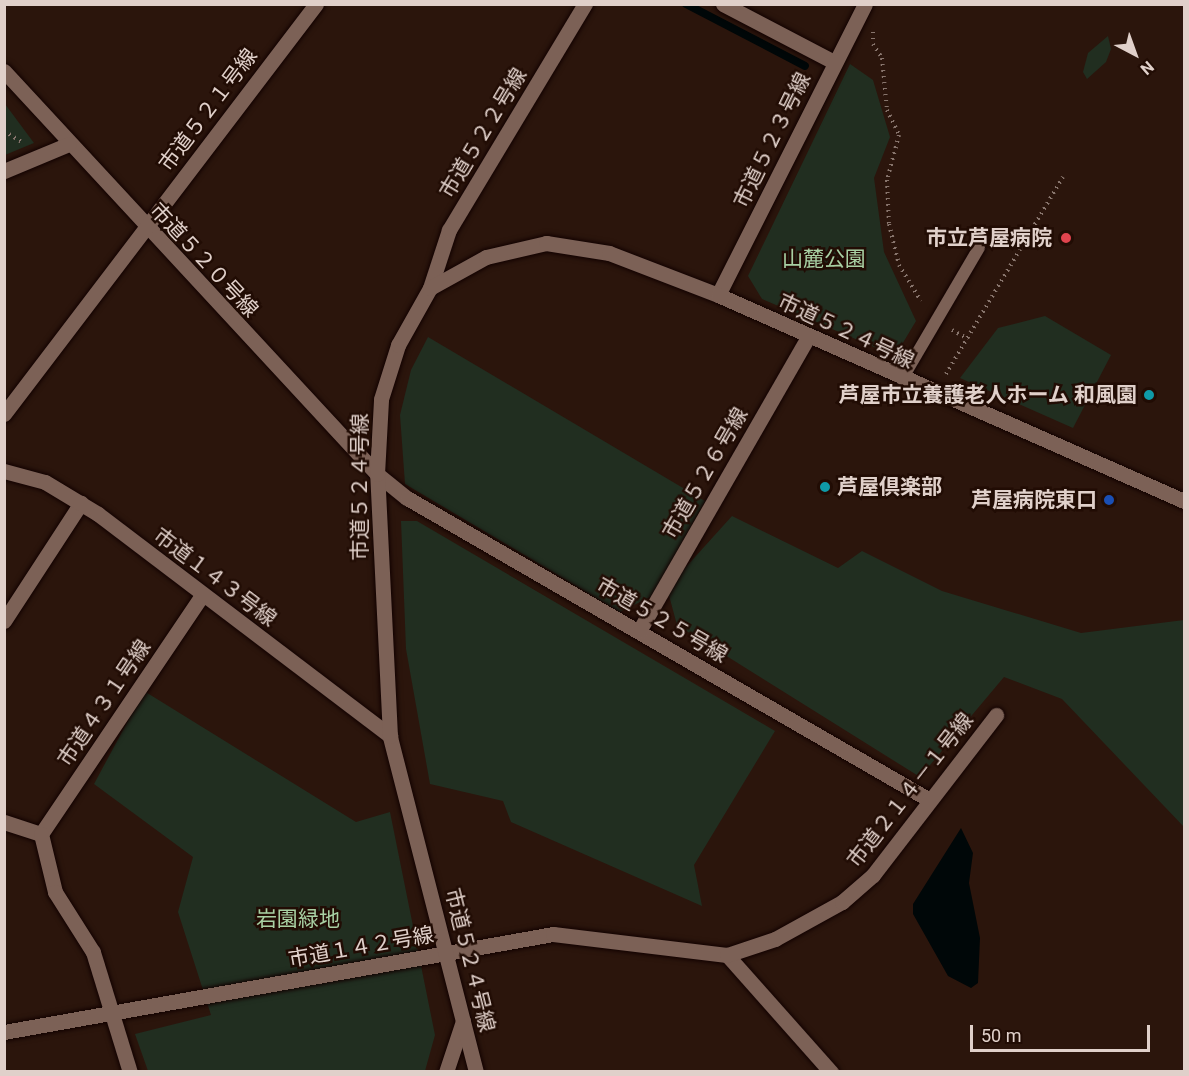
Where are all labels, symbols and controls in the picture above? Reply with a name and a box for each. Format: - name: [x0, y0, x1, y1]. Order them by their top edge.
- north arrow: [1105, 24, 1165, 84]
- street label: 市道５２１号線: [154, 44, 262, 176]
- text: N: [1137, 57, 1158, 79]
- street label: 市道５２２号線: [434, 64, 532, 202]
- street label: 市道５２３号線: [728, 68, 816, 212]
- street label: 市道５２０号線: [145, 198, 263, 322]
- place label: 市立芦屋病院: [926, 225, 1052, 251]
- marker: 市立芦屋病院: [1057, 229, 1075, 247]
- park label: 山麓公園: [782, 246, 866, 272]
- street label: 市道５２４号線: [774, 289, 918, 373]
- place label: 芦屋市立養護老人ホーム 和風園: [838, 382, 1137, 408]
- marker: 芦屋市立養護老人ホーム 和風園: [1142, 388, 1156, 402]
- street label: 市道５２６号線: [657, 403, 753, 543]
- street label: 市道５２４号線: [347, 414, 373, 560]
- place label: 芦屋倶楽部: [837, 474, 942, 500]
- marker: 芦屋倶楽部: [818, 480, 832, 494]
- place label: 芦屋病院東口: [971, 487, 1097, 513]
- marker: 芦屋病院東口: [1102, 493, 1116, 507]
- street label: 市道１４３号線: [149, 523, 281, 631]
- street label: 市道５２５号線: [592, 572, 732, 668]
- street label: 市道４３１号線: [52, 635, 156, 771]
- street label: 市道２１４－１号線: [842, 708, 978, 872]
- street label: 市道５２４号線: [440, 886, 500, 1034]
- park label: 岩園緑地: [256, 906, 340, 932]
- street label: 市道１４２号線: [286, 922, 436, 972]
- scale bar: [973, 1013, 1153, 1051]
- text: 50 m: [981, 1025, 1021, 1046]

